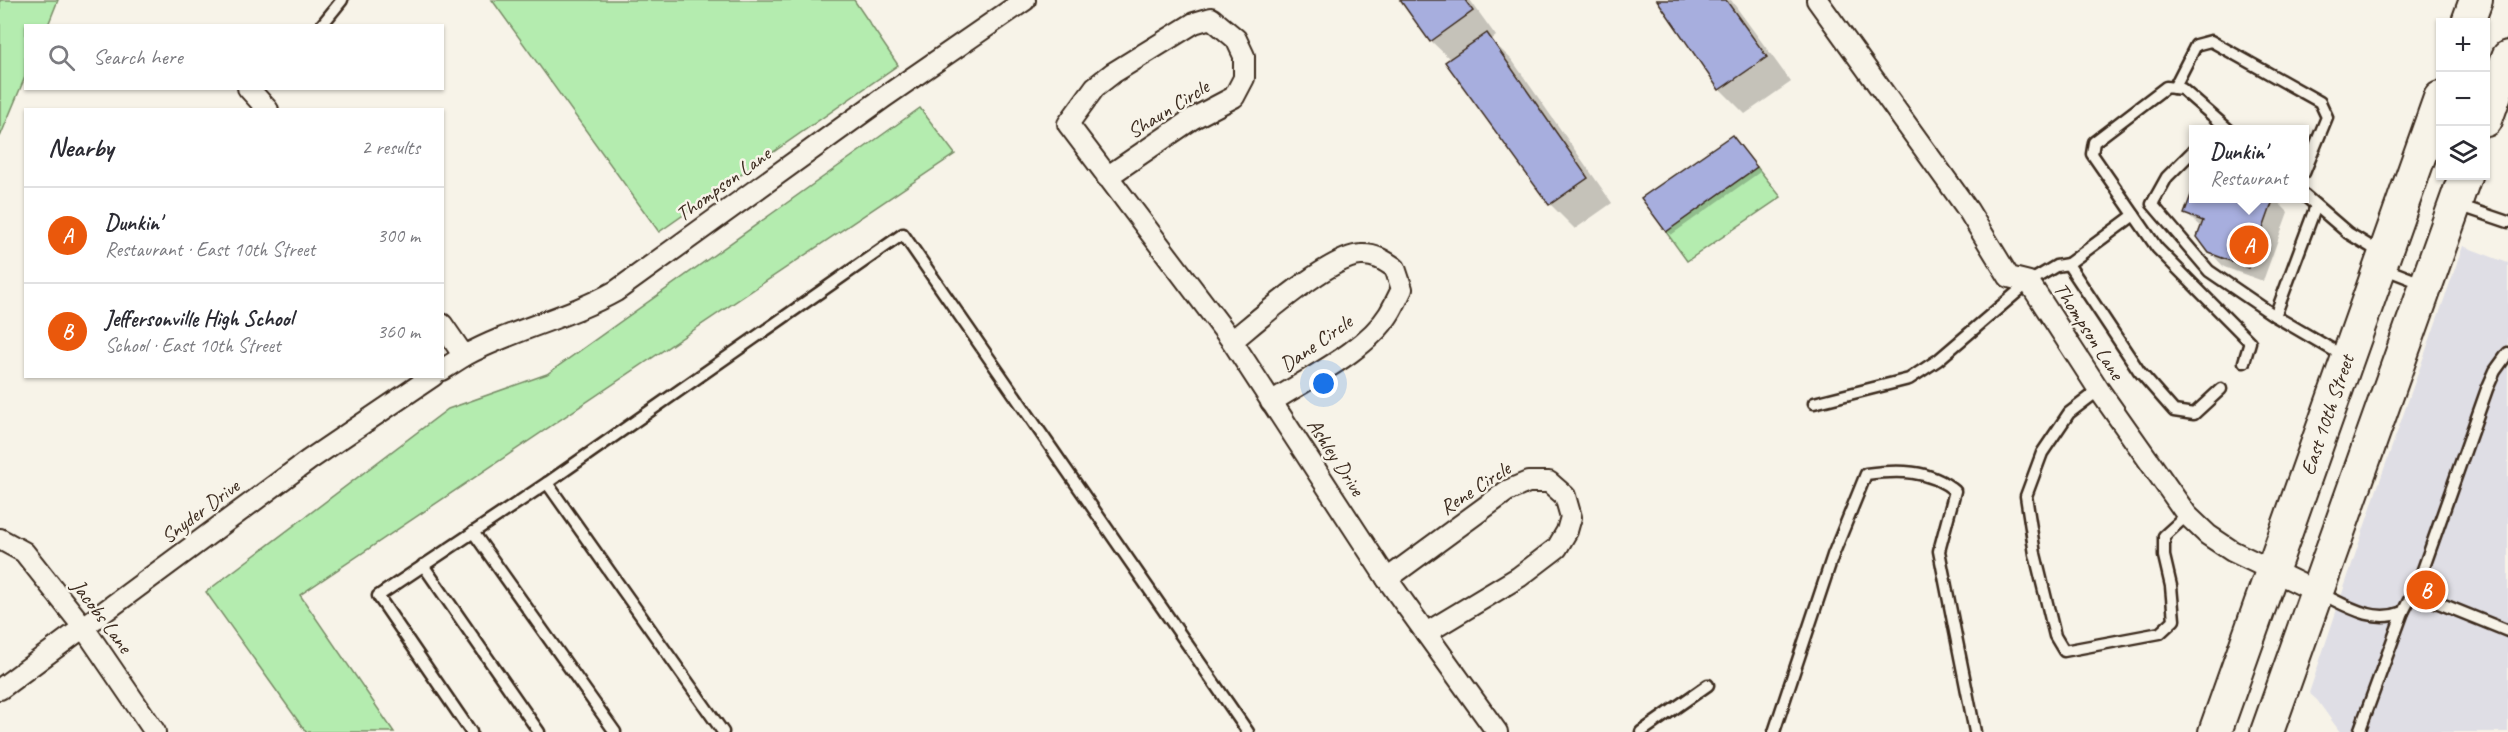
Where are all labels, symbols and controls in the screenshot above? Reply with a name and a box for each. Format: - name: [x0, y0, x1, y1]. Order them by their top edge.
- map controls: [2436, 18, 2490, 180]
- button: +: [2436, 18, 2490, 72]
- search box: [24, 24, 444, 90]
- icon: search: [45, 41, 78, 74]
- text: Search here: [93, 43, 183, 71]
- button: −: [2436, 72, 2490, 126]
- street label: Shaun Circle: [1122, 73, 1215, 144]
- popup: [2189, 125, 2309, 203]
- button: layers: [2436, 126, 2490, 180]
- text: Nearby: [48, 131, 113, 164]
- text: 2 results: [361, 135, 420, 160]
- text: Dunkin': [2210, 138, 2267, 166]
- street label: Thompson Lane: [670, 140, 777, 227]
- text: Restaurant: [2210, 166, 2288, 191]
- text: Dunkin': [105, 209, 161, 237]
- pin: A: [2230, 222, 2268, 268]
- text: A: [62, 223, 73, 248]
- text: 300 m: [377, 223, 420, 248]
- text: Restaurant · East 10th Street: [105, 237, 315, 262]
- street label: Thompson Lane: [2048, 277, 2131, 386]
- text: Jeffersonville High School: [105, 305, 293, 333]
- street label: Dane Circle: [1275, 307, 1359, 377]
- text: B: [62, 319, 73, 344]
- text: 360 m: [377, 319, 420, 344]
- text: School · East 10th Street: [105, 333, 281, 358]
- street label: East 10th Street: [2294, 350, 2360, 478]
- your location: [1309, 369, 1338, 398]
- street label: Ashley Drive: [1301, 413, 1371, 502]
- street label: Rene Circle: [1435, 454, 1517, 520]
- street label: Snyder Drive: [156, 472, 245, 549]
- pin: B: [2406, 568, 2446, 612]
- street label: Jacobs Lane: [65, 573, 139, 660]

